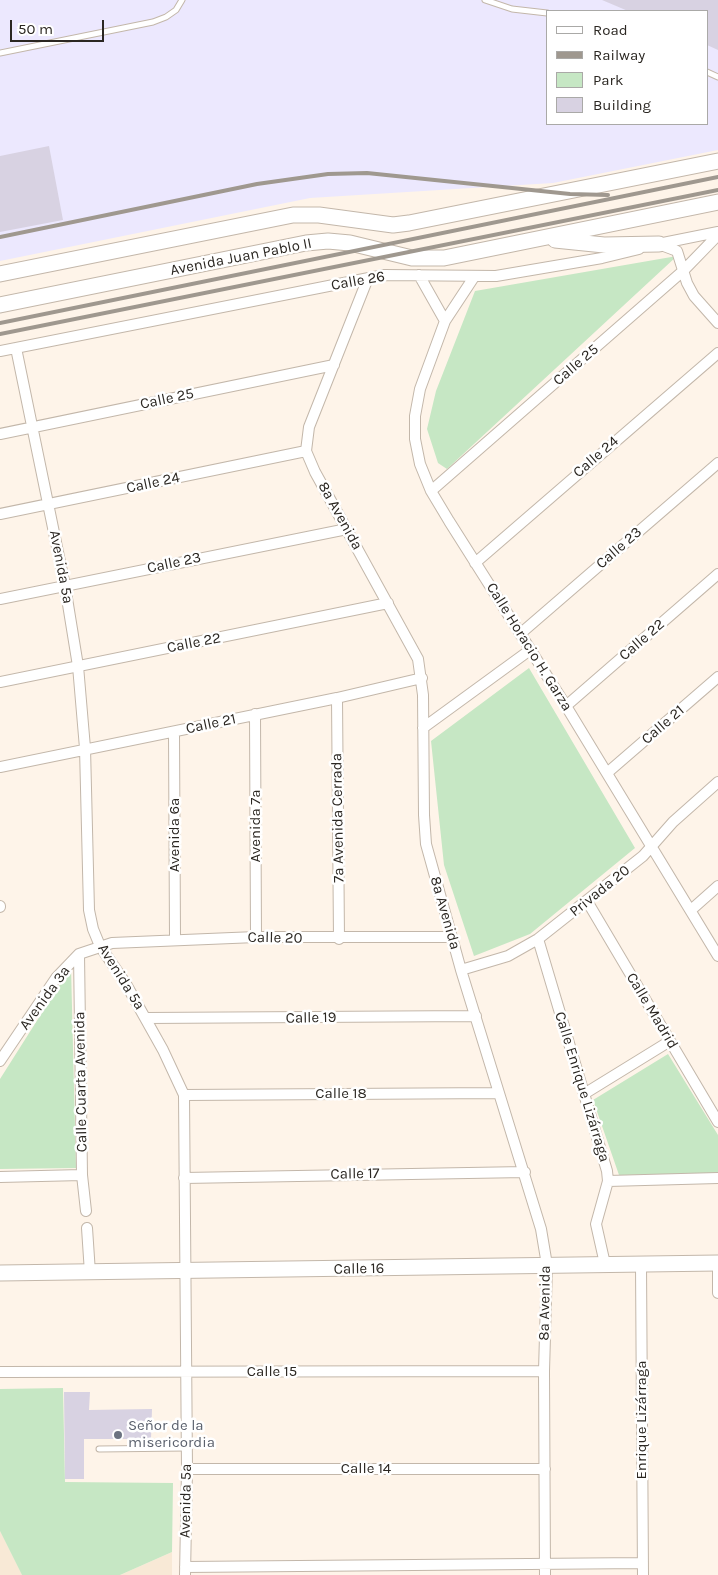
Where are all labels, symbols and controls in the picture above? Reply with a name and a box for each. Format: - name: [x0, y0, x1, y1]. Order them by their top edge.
- scale bar: [12, 10, 106, 42]
- legend: [546, 10, 708, 125]
- text: 50 m: [18, 20, 53, 38]
- text: Road: [593, 21, 628, 39]
- text: Railway: [593, 46, 645, 64]
- text: Park: [593, 71, 623, 89]
- text: Building: [593, 96, 651, 114]
- street label: Avenida Juan Pablo II: [169, 234, 313, 280]
- street label: Calle 26: [330, 267, 386, 295]
- street label: Calle 25: [550, 340, 602, 390]
- street label: Calle 25: [139, 385, 195, 413]
- street label: Calle 24: [570, 432, 622, 482]
- street label: Calle 24: [125, 469, 181, 497]
- street label: 8a Avenida: [314, 479, 366, 553]
- street label: Calle 23: [592, 523, 646, 573]
- street label: Avenida 5a: [45, 529, 77, 605]
- street label: Calle 23: [145, 549, 203, 577]
- street label: Calle Horacio H. Garza: [482, 579, 576, 715]
- street label: Calle 22: [616, 615, 668, 665]
- street label: Calle 22: [166, 629, 222, 657]
- street label: Calle 21: [638, 702, 688, 748]
- street label: Calle 21: [184, 710, 238, 738]
- street label: 7a Avenida Cerrada: [328, 753, 348, 883]
- street label: Avenida 7a: [247, 789, 265, 863]
- street label: Avenida 6a: [166, 798, 184, 872]
- street label: Privada 20: [566, 861, 634, 921]
- street label: 8a Avenida: [426, 874, 464, 952]
- street label: Calle 20: [247, 929, 303, 947]
- street label: Avenida 5a: [94, 941, 148, 1013]
- street label: Avenida 3a: [16, 962, 74, 1034]
- street label: Calle Madrid: [622, 970, 682, 1052]
- street label: Calle 19: [285, 1009, 337, 1027]
- street label: Calle Enrique Lizárraga: [551, 1010, 613, 1164]
- street label: Calle Cuarta Avenida: [71, 1011, 91, 1153]
- street label: Calle 18: [315, 1085, 367, 1103]
- street label: Calle 17: [330, 1165, 380, 1183]
- street label: Calle 16: [334, 1260, 384, 1278]
- street label: 8a Avenida: [535, 1265, 555, 1341]
- street label: Enrique Lizárraga: [633, 1360, 651, 1480]
- street label: Calle 15: [247, 1363, 297, 1381]
- place label: Señor de la misericordia: [128, 1417, 215, 1452]
- marker: Señor de la misericordia: [112, 1429, 124, 1441]
- street label: Calle 14: [341, 1460, 391, 1478]
- street label: Avenida 5a: [176, 1464, 196, 1538]

